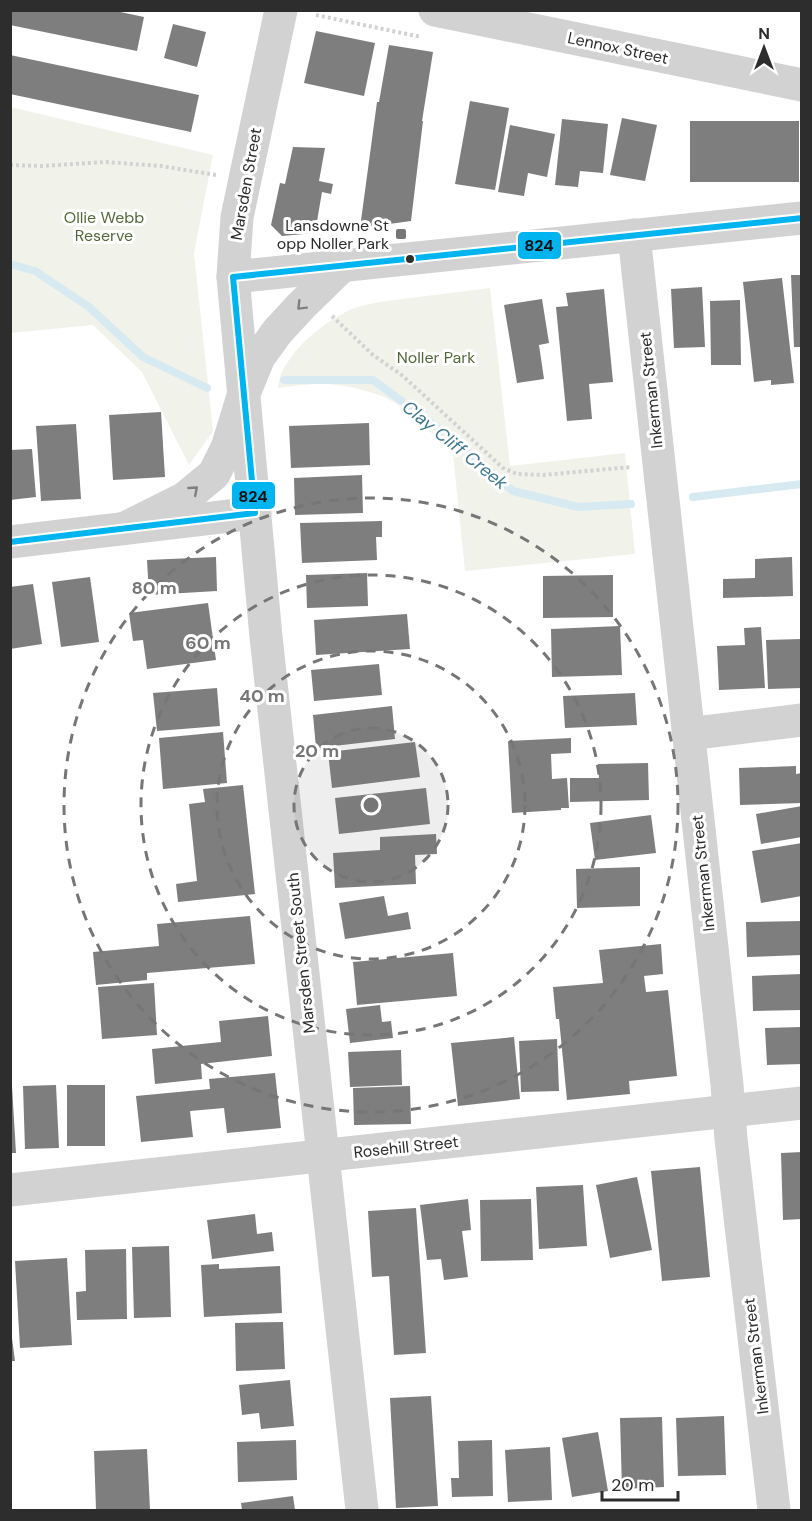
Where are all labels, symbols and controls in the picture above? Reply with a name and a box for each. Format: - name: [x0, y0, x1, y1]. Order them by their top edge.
- north arrow: [734, 18, 794, 78]
- text: N: [758, 23, 770, 44]
- street label: Lennox Street: [566, 27, 670, 69]
- street label: Marsden Street: [226, 126, 266, 242]
- park label: Ollie Webb Reserve: [64, 207, 144, 246]
- place label: Lansdowne St opp Noller Park: [277, 215, 389, 254]
- marker: Lansdowne St opp Noller Park: [394, 227, 408, 241]
- line badge: 824: [517, 231, 562, 260]
- text: 824: [524, 235, 554, 256]
- unlabelled marker: [404, 253, 416, 265]
- one-way arrow: [298, 299, 309, 310]
- street label: Inkerman Street: [634, 331, 668, 449]
- park label: Noller Park: [397, 347, 475, 368]
- water label: Clay Cliff Creek: [397, 395, 513, 496]
- line badge: 824: [231, 481, 276, 510]
- one-way arrow: [188, 486, 198, 497]
- text: 824: [238, 486, 268, 507]
- text: 80 m: [131, 576, 177, 600]
- text: 60 m: [185, 631, 231, 655]
- text: 40 m: [239, 684, 285, 708]
- text: 20 m: [295, 739, 339, 763]
- centre of rings: [361, 795, 381, 815]
- street label: Inkerman Street: [686, 814, 720, 932]
- street label: Marsden Street South: [282, 872, 320, 1034]
- street label: Rosehill Street: [352, 1131, 460, 1163]
- street label: Inkerman Street: [738, 1297, 774, 1415]
- scale bar: [602, 1464, 678, 1502]
- text: 20 m: [611, 1473, 654, 1497]

